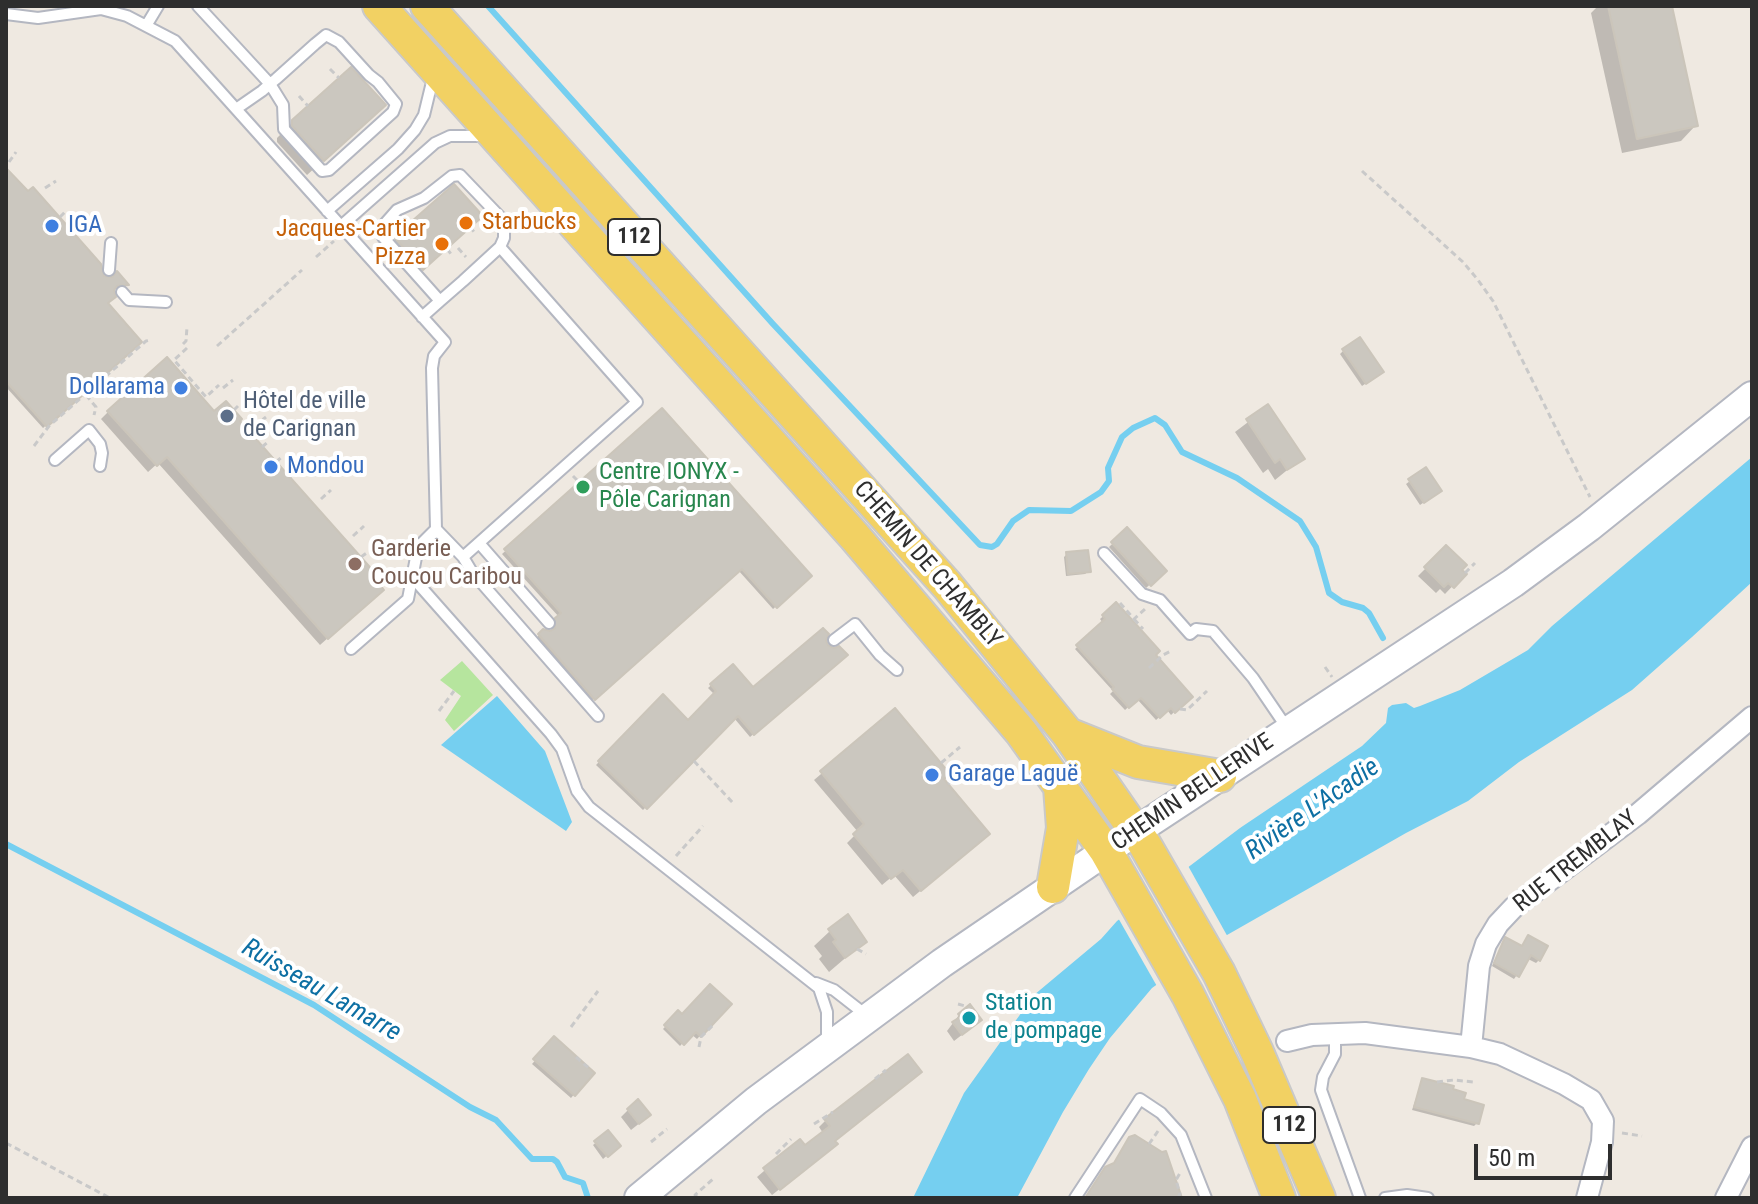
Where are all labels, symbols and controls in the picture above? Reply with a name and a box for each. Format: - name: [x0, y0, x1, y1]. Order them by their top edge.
- place label: Starbucks: [482, 209, 577, 237]
- place label: IGA: [68, 212, 102, 240]
- marker: Starbucks: [457, 214, 475, 232]
- place label: Jacques-Cartier Pizza: [276, 216, 426, 272]
- marker: IGA: [43, 217, 61, 235]
- road number: 112: [608, 219, 660, 255]
- marker: Jacques-Cartier Pizza: [433, 235, 451, 253]
- place label: Dollarama: [69, 374, 165, 402]
- marker: Dollarama: [172, 379, 190, 397]
- place label: Hôtel de ville de Carignan: [243, 388, 366, 444]
- marker: Hôtel de ville de Carignan: [218, 407, 236, 425]
- place label: Mondou: [287, 453, 364, 481]
- marker: Mondou: [262, 458, 280, 476]
- place label: Centre IONYX - Pôle Carignan: [599, 459, 739, 515]
- street label: CHEMIN DE CHAMBLY: [847, 476, 1007, 654]
- marker: Centre IONYX - Pôle Carignan: [574, 478, 592, 496]
- place label: Garderie Coucou Caribou: [371, 536, 522, 592]
- marker: Garderie Coucou Caribou: [346, 555, 364, 573]
- street label: CHEMIN BELLERIVE: [1107, 728, 1279, 858]
- water label: Rivière L'Acadie: [1240, 752, 1386, 868]
- place label: Garage Laguë: [948, 761, 1078, 789]
- marker: Garage Laguë: [923, 766, 941, 784]
- street label: RUE TREMBLAY: [1508, 805, 1644, 919]
- water label: Ruisseau Lamarre: [236, 933, 406, 1049]
- place label: Station de pompage: [985, 990, 1102, 1046]
- marker: Station de pompage: [960, 1009, 978, 1027]
- road number: 112: [1263, 1107, 1315, 1143]
- scale bar: [1478, 1128, 1616, 1178]
- text: 50 m: [1488, 1144, 1535, 1172]

